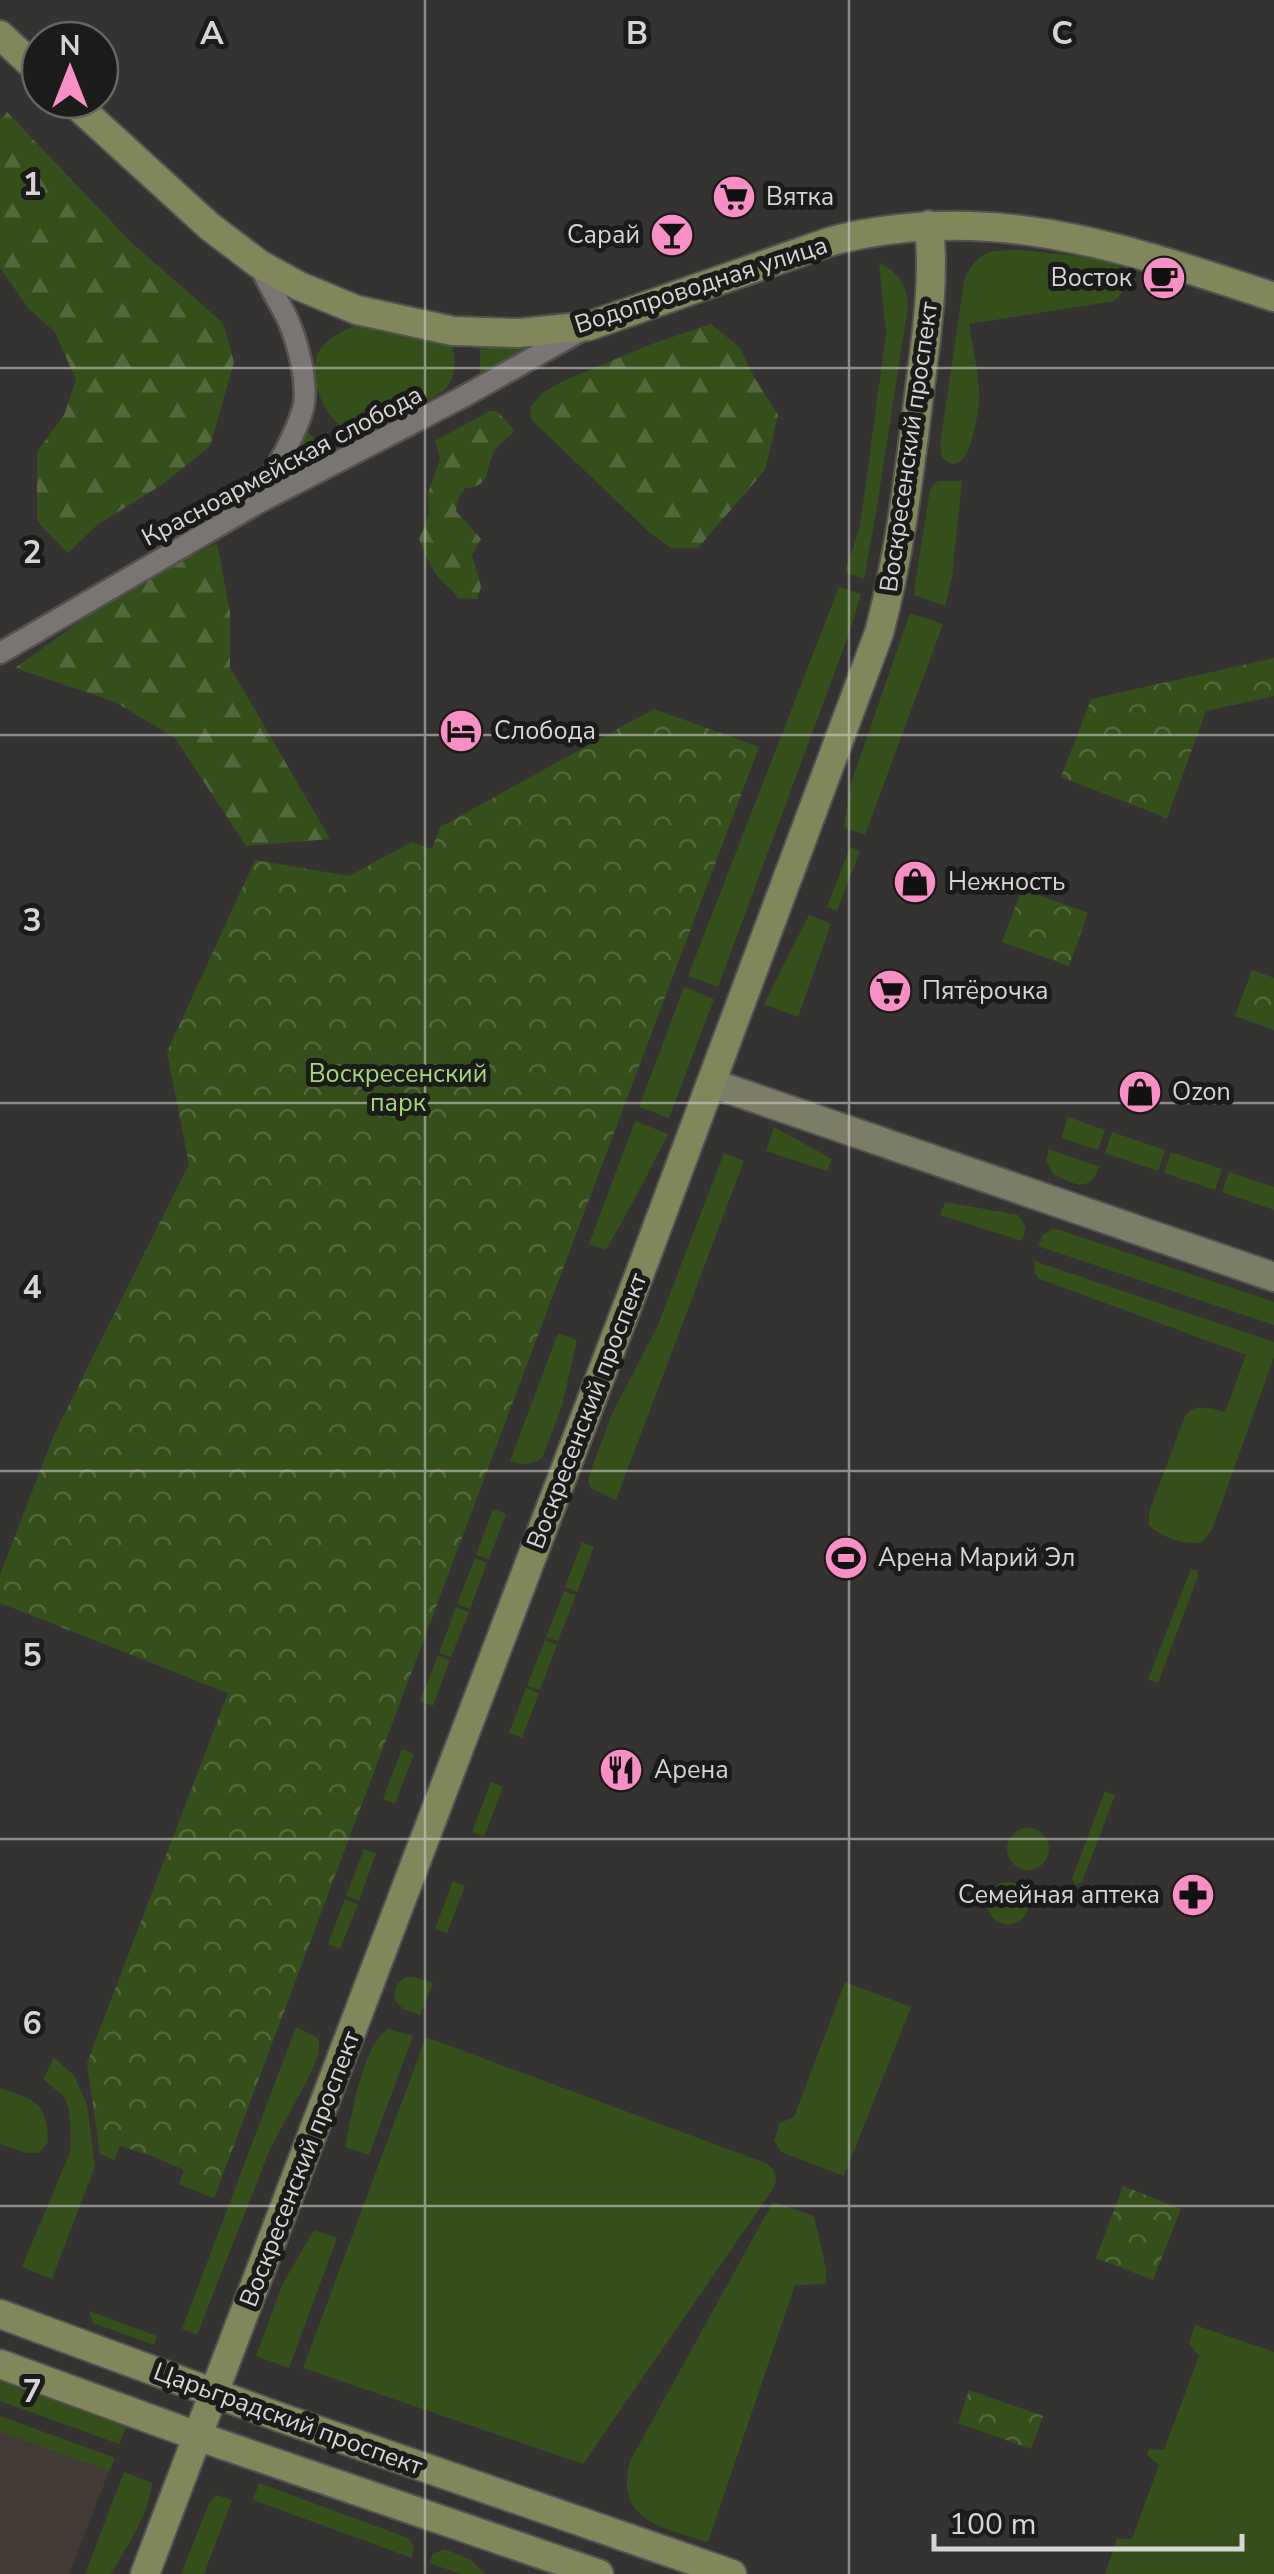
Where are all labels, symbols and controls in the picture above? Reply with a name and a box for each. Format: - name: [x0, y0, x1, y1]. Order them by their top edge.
- text: A: [200, 12, 224, 55]
- text: B: [626, 12, 648, 55]
- text: C: [1051, 12, 1073, 55]
- north arrow: [20, 20, 120, 120]
- text: N: [60, 27, 80, 65]
- text: 1: [22, 163, 42, 206]
- supermarket icon: Вятка: [711, 174, 757, 220]
- place label: Вятка: [766, 180, 834, 214]
- bar icon: Сарай: [649, 212, 695, 258]
- place label: Сарай: [567, 218, 640, 252]
- street label: Водопроводная улица: [570, 228, 832, 342]
- cafe icon: Восток: [1141, 255, 1187, 301]
- place label: Восток: [1051, 261, 1133, 295]
- street label: Воскресенский проспект: [872, 300, 946, 594]
- street label: Красноармейская слобода: [136, 377, 428, 555]
- text: 2: [22, 531, 42, 574]
- hotel icon: Слобода: [438, 708, 484, 754]
- place label: Слобода: [494, 714, 596, 748]
- shop icon: Нежность: [892, 859, 938, 905]
- place label: Нежность: [948, 865, 1065, 899]
- text: 3: [22, 899, 42, 942]
- supermarket icon: Пятёрочка: [867, 968, 913, 1014]
- place label: Пятёрочка: [922, 974, 1048, 1008]
- park label: Воскресенский парк: [309, 1057, 487, 1120]
- shop icon: Ozon: [1117, 1069, 1163, 1115]
- place label: Ozon: [1172, 1075, 1231, 1109]
- text: 4: [22, 1266, 42, 1309]
- street label: Воскресенский проспект: [519, 1268, 655, 1554]
- sports icon: Арена Марий Эл: [823, 1535, 869, 1581]
- place label: Арена Марий Эл: [878, 1541, 1075, 1575]
- text: 5: [22, 1634, 42, 1677]
- restaurant icon: Арена: [598, 1747, 644, 1793]
- place label: Арена: [654, 1753, 729, 1787]
- pharmacy icon: Семейная аптека: [1170, 1872, 1216, 1918]
- place label: Семейная аптека: [958, 1878, 1160, 1912]
- text: 6: [22, 2002, 42, 2045]
- street label: Воскресенский проспект: [232, 2026, 368, 2312]
- street label: Царьградский проспект: [149, 2354, 427, 2484]
- text: 7: [22, 2370, 42, 2413]
- scale bar: [934, 2489, 1242, 2551]
- text: 100 m: [949, 2504, 1036, 2545]

